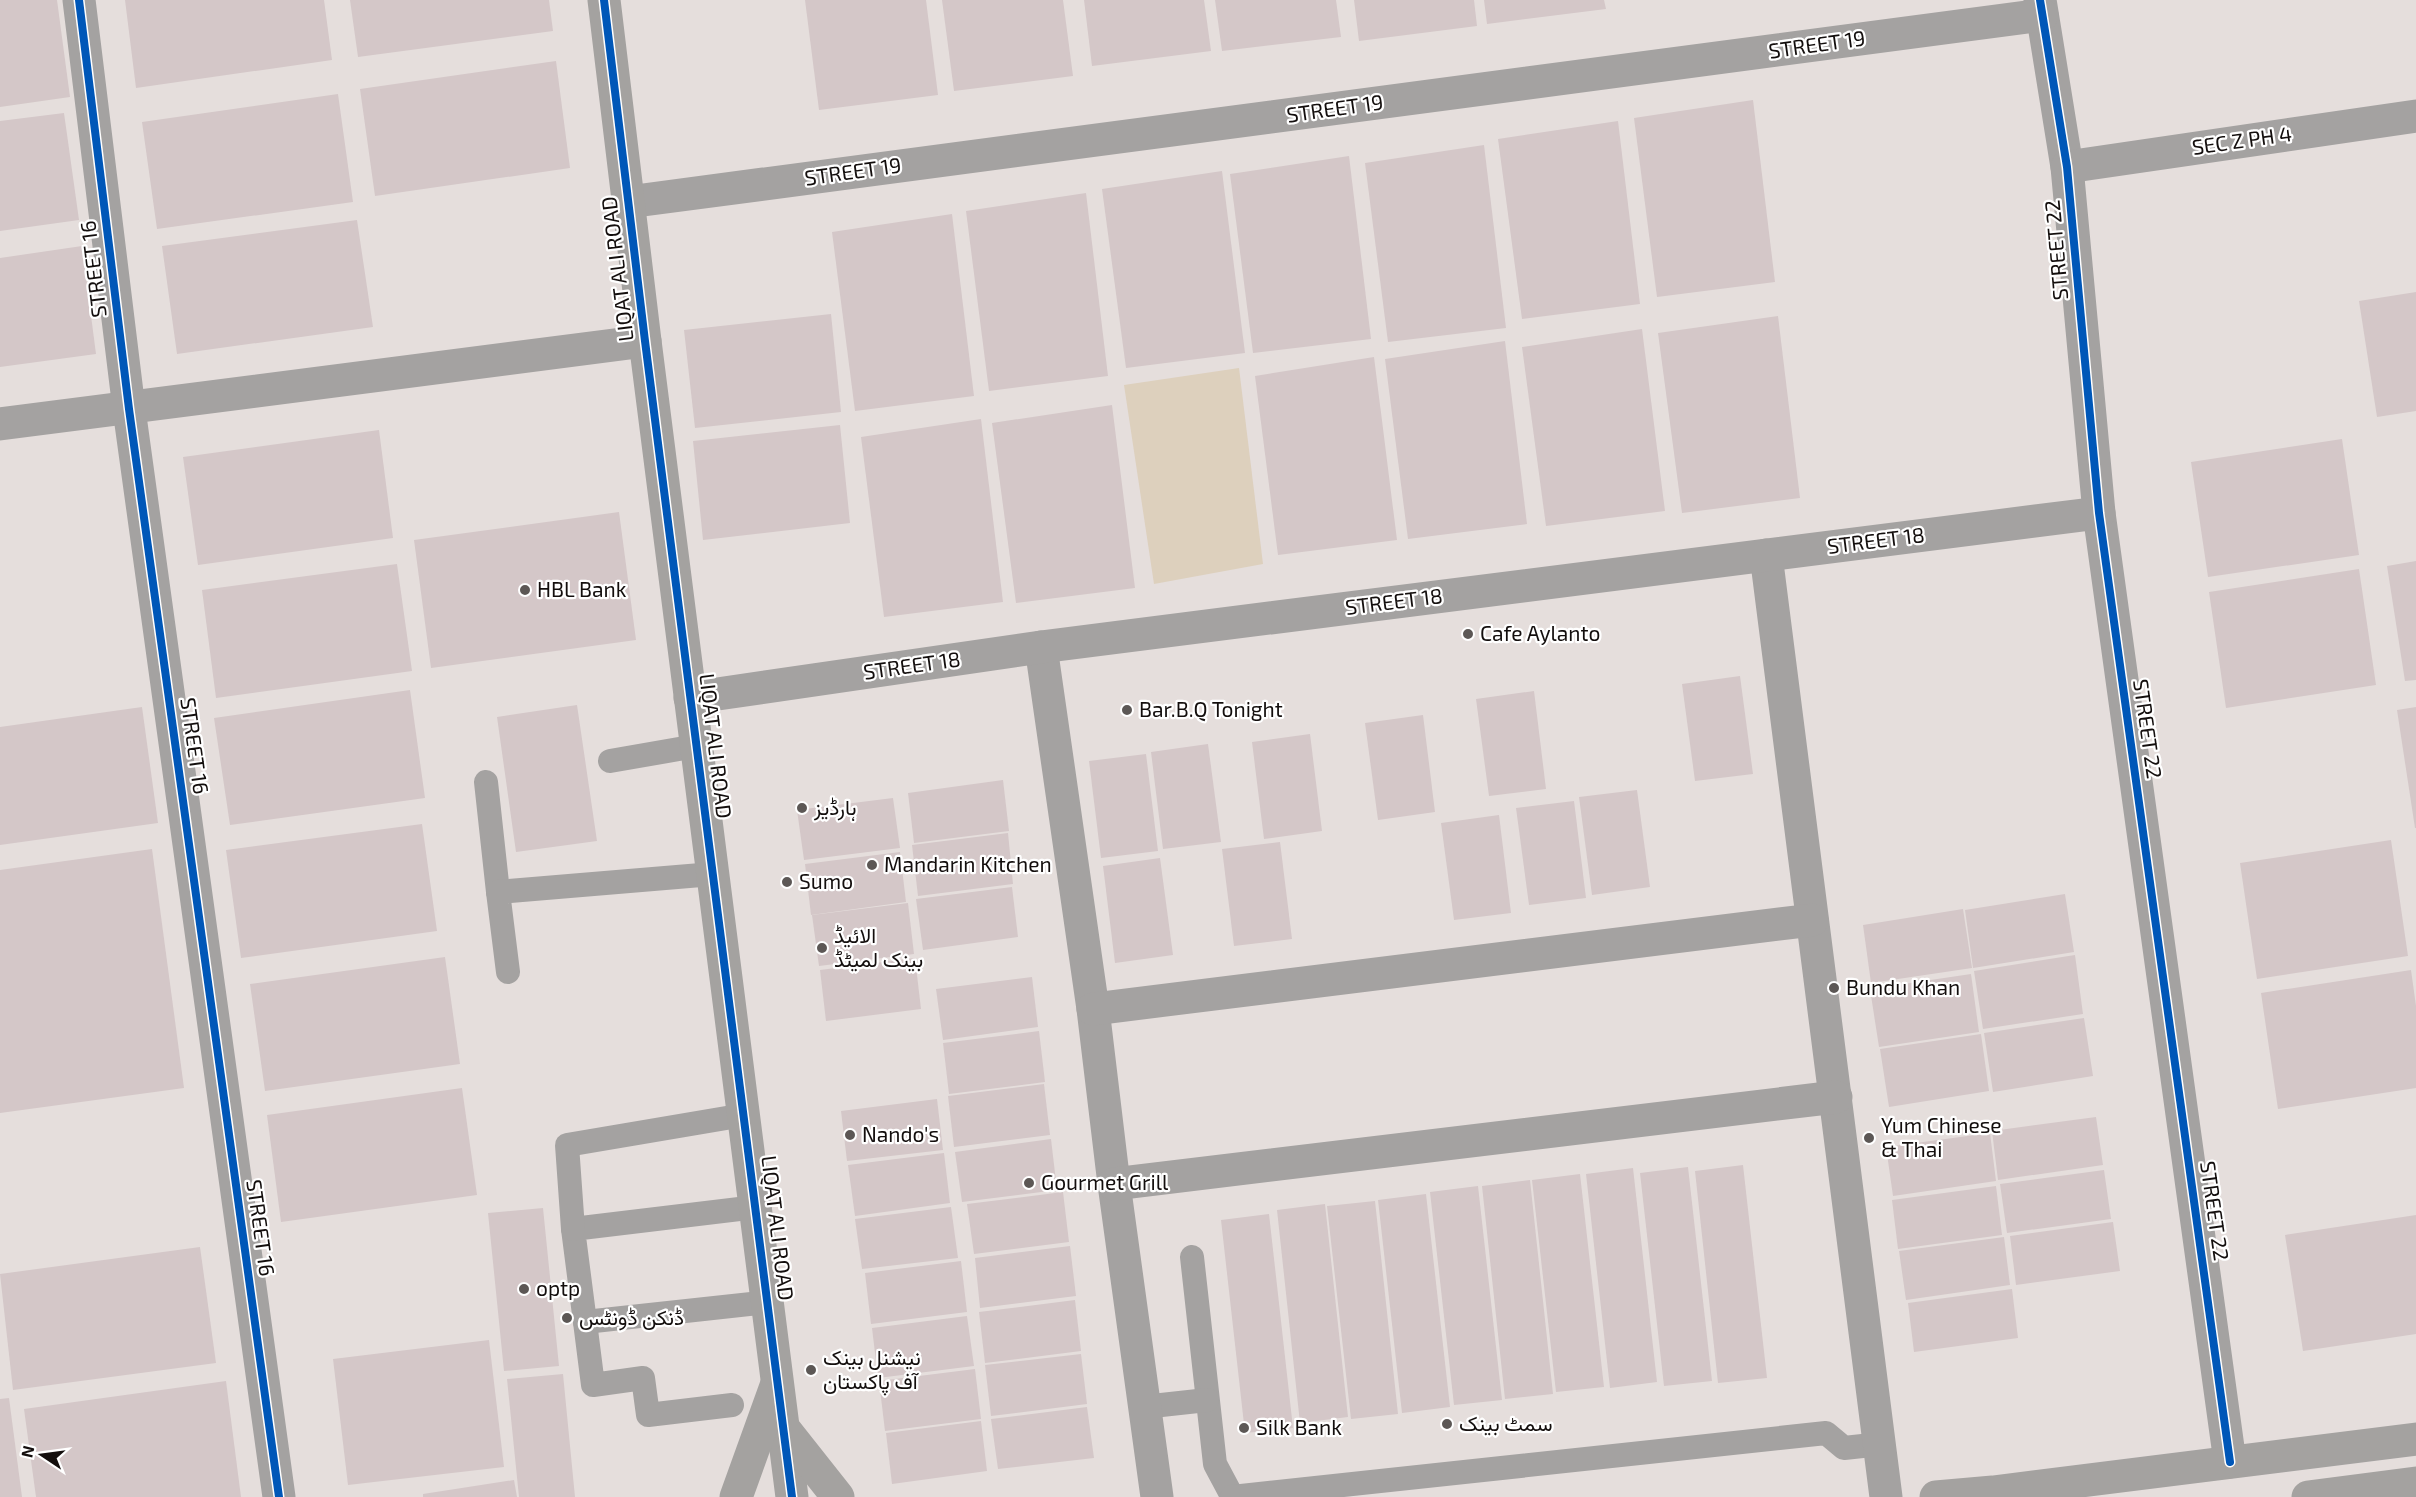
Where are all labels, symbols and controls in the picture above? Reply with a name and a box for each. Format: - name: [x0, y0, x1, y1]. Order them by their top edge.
- street label: STREET 19: [1767, 24, 1867, 63]
- street label: STREET 19: [1285, 88, 1385, 127]
- street label: SEC Z PH 4: [2190, 120, 2293, 159]
- street label: STREET 19: [803, 151, 903, 190]
- street label: LIQAT ALI ROAD: [595, 195, 639, 343]
- street label: STREET 22: [2039, 199, 2072, 301]
- street label: STREET 16: [74, 219, 111, 319]
- street label: STREET 18: [1826, 521, 1926, 558]
- place label: HBL Bank: [537, 576, 627, 601]
- street label: STREET 18: [1344, 582, 1444, 619]
- marker: HBL Bank: [518, 583, 532, 597]
- place label: Cafe Aylanto: [1480, 620, 1600, 645]
- marker: Cafe Aylanto: [1461, 627, 1475, 641]
- street label: STREET 18: [862, 645, 962, 684]
- street label: LIQAT ALI ROAD: [694, 672, 738, 820]
- street label: STREET 22: [2129, 677, 2168, 780]
- street label: STREET 16: [176, 696, 215, 796]
- place label: Bar.B.Q Tonight: [1139, 696, 1283, 722]
- marker: Bar.B.Q Tonight: [1120, 703, 1134, 717]
- place label: ہارڈیز: [813, 794, 856, 821]
- marker: ہارڈیز: [795, 801, 809, 815]
- place label: Mandarin Kitchen: [884, 851, 1052, 876]
- marker: Mandarin Kitchen: [865, 858, 879, 872]
- place label: Sumo: [799, 868, 853, 893]
- marker: Sumo: [780, 875, 794, 889]
- place label: الائیڈ بینک لمیٹڈ: [834, 922, 923, 972]
- marker: الائیڈ بینک لمیٹڈ: [815, 941, 829, 955]
- place label: Bundu Khan: [1846, 974, 1960, 999]
- marker: Bundu Khan: [1827, 981, 1841, 995]
- place label: Yum Chinese & Thai: [1881, 1112, 2002, 1161]
- place label: Nando's: [862, 1121, 939, 1146]
- marker: Nando's: [843, 1128, 857, 1142]
- marker: Yum Chinese & Thai: [1862, 1131, 1876, 1145]
- street label: LIQAT ALI ROAD: [756, 1154, 800, 1302]
- street label: STREET 22: [2196, 1159, 2235, 1262]
- place label: Gourmet Grill: [1041, 1169, 1169, 1194]
- marker: Gourmet Grill: [1022, 1176, 1036, 1190]
- street label: STREET 16: [242, 1178, 281, 1278]
- place label: optp: [536, 1275, 580, 1300]
- marker: optp: [517, 1282, 531, 1296]
- place label: ڈنکن ڈونٹس: [579, 1304, 684, 1331]
- marker: ڈنکن ڈونٹس: [560, 1311, 574, 1325]
- place label: نیشنل بینک آف پاکستان: [823, 1344, 921, 1396]
- marker: نیشنل بینک آف پاکستان: [804, 1363, 818, 1377]
- place label: سمٹ بینک: [1459, 1410, 1552, 1436]
- place label: Silk Bank: [1256, 1414, 1342, 1439]
- marker: سمٹ بینک: [1440, 1417, 1454, 1431]
- marker: Silk Bank: [1237, 1421, 1251, 1435]
- north arrow: [12, 1425, 72, 1485]
- text: N: [16, 1444, 37, 1459]

